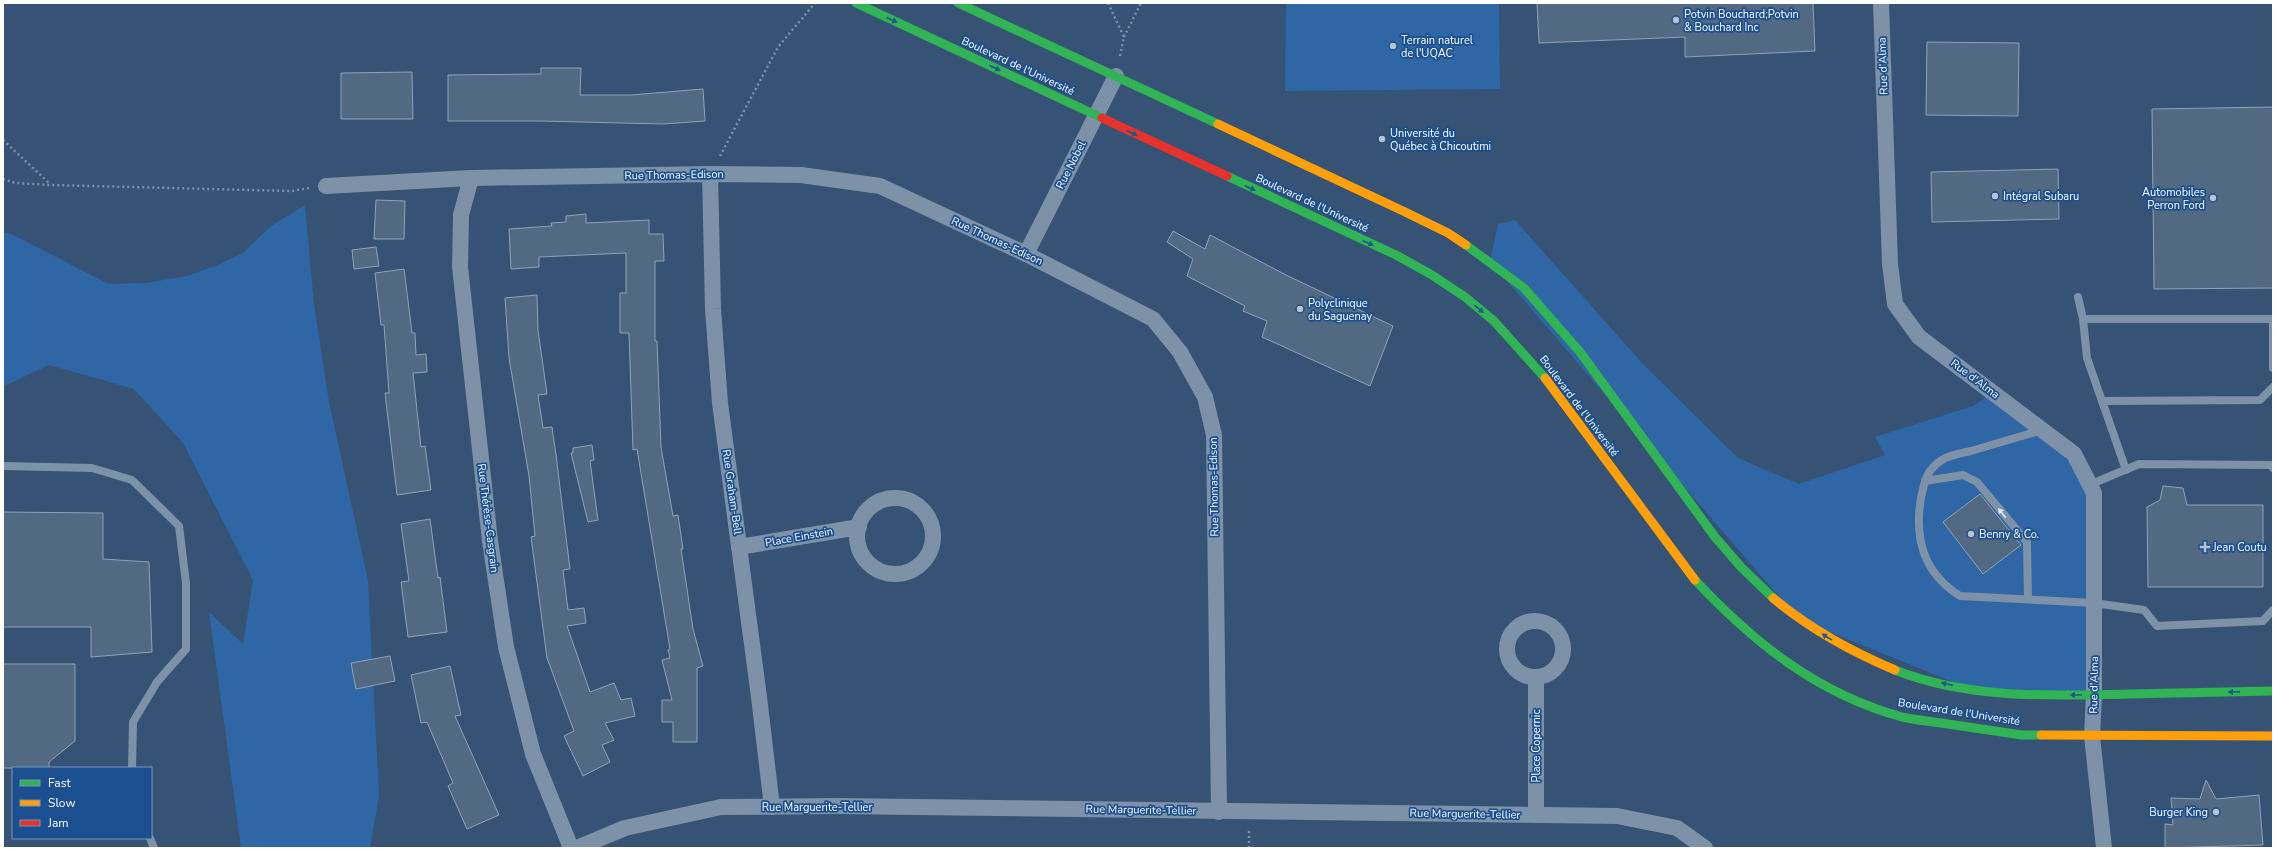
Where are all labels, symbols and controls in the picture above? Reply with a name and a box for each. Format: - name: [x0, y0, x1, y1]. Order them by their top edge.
- place label: Potvin Bouchard;Potvin & Bouchard Inc: [1684, 7, 1799, 35]
- marker: Potvin Bouchard;Potvin & Bouchard Inc: [1671, 15, 1681, 25]
- one-way arrow: [886, 17, 897, 23]
- street label: Boulevard de l'Université: [959, 33, 1077, 99]
- place label: Terrain naturel de l'UQAC: [1401, 33, 1474, 61]
- street label: Rue d'Alma: [1874, 37, 1892, 95]
- marker: Terrain naturel de l'UQAC: [1388, 41, 1398, 51]
- one-way arrow: [989, 65, 1001, 71]
- place label: Université du Québec à Chicoutimi: [1390, 126, 1491, 154]
- one-way arrow: [1127, 130, 1138, 136]
- marker: Université du Québec à Chicoutimi: [1377, 134, 1387, 144]
- street label: Rue Nobel: [1053, 138, 1090, 192]
- street label: Rue Thomas-Edison: [624, 167, 724, 183]
- street label: Boulevard de l'Université: [1253, 170, 1371, 236]
- one-way arrow: [1244, 185, 1256, 191]
- place label: Automobiles Perron Ford: [2142, 185, 2205, 213]
- place label: Intégral Subaru: [2003, 189, 2079, 204]
- marker: Intégral Subaru: [1990, 191, 2000, 201]
- marker: Automobiles Perron Ford: [2208, 193, 2218, 203]
- street label: Rue Thomas-Edison: [949, 213, 1045, 269]
- one-way arrow: [1362, 239, 1374, 246]
- place label: Polyclinique du Saguenay: [1308, 296, 1372, 324]
- marker: Polyclinique du Saguenay: [1295, 304, 1305, 314]
- one-way arrow: [1474, 304, 1485, 313]
- street label: Boulevard de l'Université: [1536, 352, 1622, 460]
- street label: Rue d'Alma: [1947, 356, 2003, 402]
- street label: Rue Thomas-Edison: [1206, 437, 1222, 537]
- street label: Rue Graham-Bell: [719, 448, 746, 536]
- street label: Rue Thérèse-Casgrain: [474, 463, 502, 573]
- one-way arrow: [1997, 507, 2006, 518]
- street label: Place Einstein: [764, 524, 834, 550]
- place label: Benny & Co.: [1979, 527, 2039, 542]
- marker: Benny & Co.: [1966, 529, 1976, 539]
- place label: Jean Coutu: [2212, 540, 2267, 555]
- marker: Jean Coutu: [2200, 542, 2210, 552]
- one-way arrow: [1821, 633, 1833, 640]
- street label: Rue d'Alma: [2086, 656, 2102, 714]
- one-way arrow: [1941, 680, 1953, 686]
- one-way arrow: [2228, 688, 2240, 695]
- one-way arrow: [2069, 692, 2082, 698]
- street label: Boulevard de l'Université: [1897, 695, 2021, 729]
- street label: Place Copernic: [1529, 710, 1544, 782]
- legend: [12, 767, 152, 839]
- text: Fast: [48, 775, 71, 791]
- text: Slow: [48, 795, 76, 811]
- street label: Rue Marguerite-Tellier: [762, 800, 872, 815]
- street label: Rue Marguerite-Tellier: [1086, 802, 1197, 818]
- place label: Burger King: [2149, 805, 2208, 820]
- street label: Rue Marguerite-Tellier: [1410, 806, 1521, 822]
- marker: Burger King: [2211, 807, 2221, 817]
- text: Jam: [47, 815, 69, 831]

